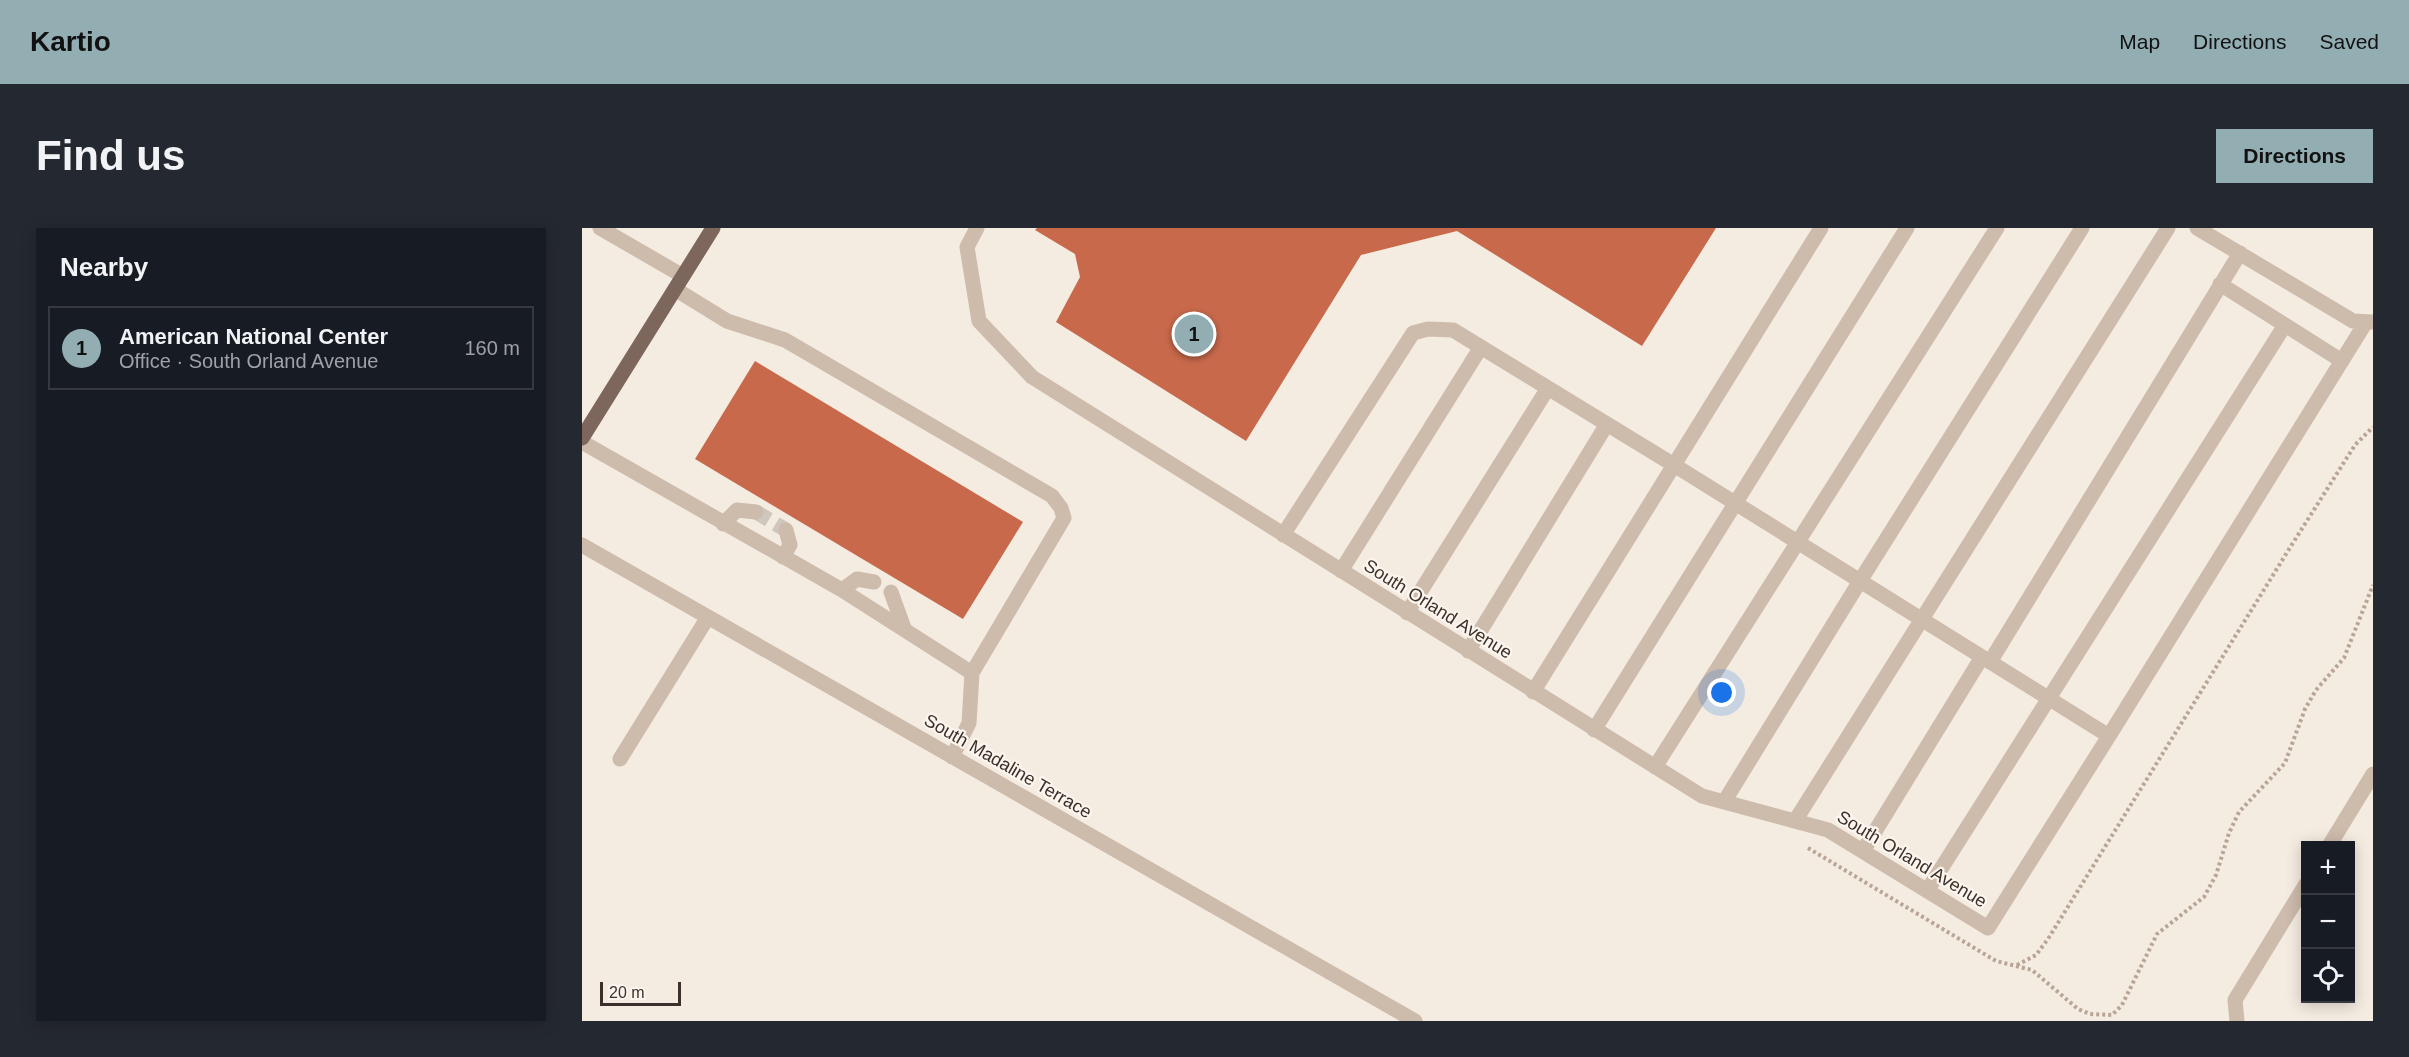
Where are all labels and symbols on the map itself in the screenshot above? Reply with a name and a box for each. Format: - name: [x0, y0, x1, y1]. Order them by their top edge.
- pin: 1: [1174, 312, 1214, 356]
- street label: South Orland Avenue: [1360, 555, 1516, 663]
- your location: [1707, 678, 1736, 707]
- street label: South Madaline Terrace: [921, 710, 1095, 822]
- street label: South Orland Avenue: [1834, 806, 1990, 912]
- scale bar: [600, 979, 681, 1006]

